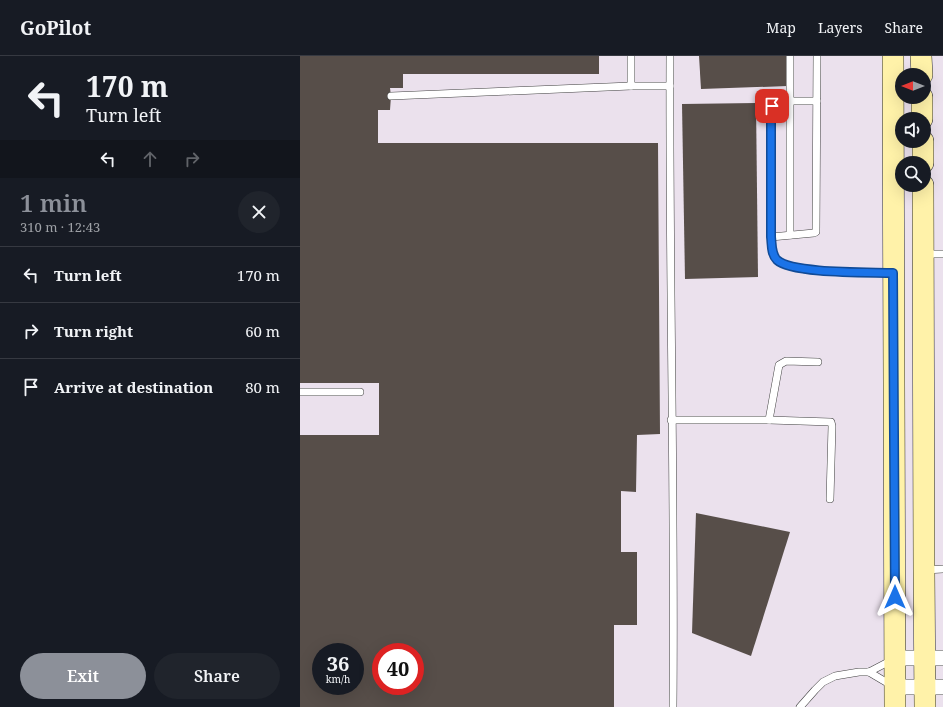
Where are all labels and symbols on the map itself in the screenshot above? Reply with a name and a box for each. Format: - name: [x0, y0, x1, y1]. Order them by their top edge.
- north arrow: [895, 68, 931, 104]
- pin: [755, 89, 789, 123]
- position arrow: [874, 576, 916, 618]
- speed limit sign: 40: [372, 643, 424, 695]

